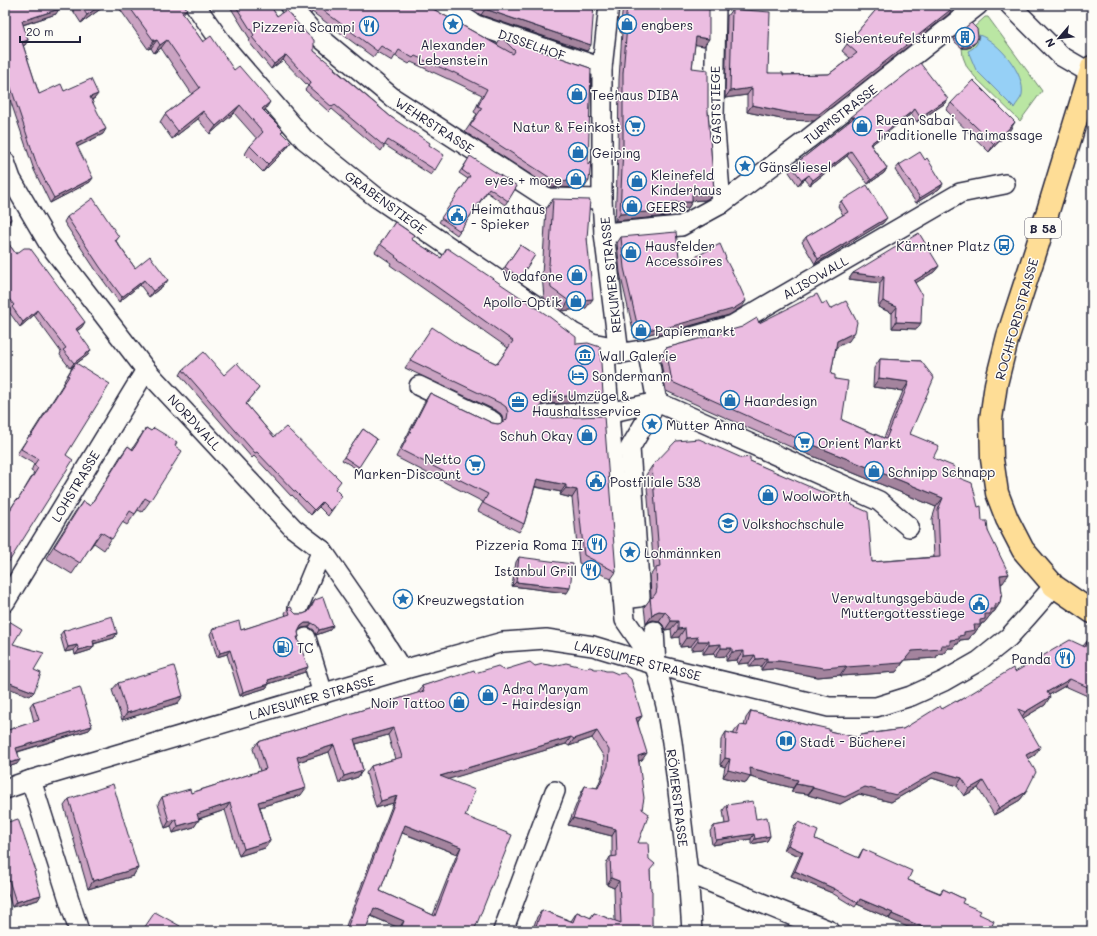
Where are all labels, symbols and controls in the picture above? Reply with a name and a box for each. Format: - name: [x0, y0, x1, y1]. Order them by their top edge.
- place icon: Alexander Lebenstein: [442, 13, 464, 35]
- shop icon: engbers: [616, 13, 638, 35]
- restaurant icon: Pizzeria Scampi: [358, 15, 380, 37]
- place label: engbers: [641, 16, 693, 33]
- scale bar: [20, 18, 80, 44]
- place label: Pizzeria Scampi: [252, 18, 355, 35]
- north arrow: [1039, 18, 1079, 58]
- text: 20 m: [26, 23, 54, 39]
- street label: DISSELHOF: [496, 25, 568, 63]
- building icon: Siebenteufelsturm: [954, 26, 976, 48]
- place label: Siebenteufelsturm: [835, 29, 951, 46]
- place label: Alexander Lebenstein: [418, 36, 488, 68]
- text: N: [1041, 36, 1058, 50]
- street label: GASTSTIEGE: [706, 66, 724, 144]
- street label: TURMSTRASSE: [800, 80, 880, 148]
- shop icon: Teehaus DIBA: [566, 83, 588, 105]
- place label: Teehaus DIBA: [591, 86, 679, 103]
- street label: WEHRSTRASSE: [392, 93, 478, 157]
- place label: Ruean Sabai Traditionelle Thaimassage: [876, 111, 1043, 143]
- supermarket icon: Natur & Feinkost: [624, 115, 646, 137]
- shop icon: Ruean Sabai Traditionelle Thaimassage: [851, 115, 873, 137]
- place label: Natur & Feinkost: [513, 118, 621, 135]
- shop icon: Geiping: [567, 141, 589, 163]
- place label: Geiping: [592, 144, 640, 161]
- place icon: Gänseliesel: [734, 155, 756, 177]
- place label: Gänseliesel: [759, 158, 831, 175]
- place label: Kleinefeld Kinderhaus: [651, 166, 722, 198]
- street label: GRABENSTIEGE: [342, 167, 430, 237]
- shop icon: eyes + more: [565, 168, 587, 190]
- shop icon: Kleinefeld Kinderhaus: [626, 170, 648, 192]
- place label: eyes + more: [485, 171, 562, 188]
- shop icon: GEERS: [621, 195, 643, 217]
- place label: GEERS: [646, 198, 686, 215]
- place label: Heimathaus - Spieker: [471, 200, 545, 232]
- public building icon: Heimathaus - Spieker: [446, 204, 468, 226]
- street label: REKUMER STRASSE: [595, 216, 625, 334]
- road number: B 58: [1025, 218, 1061, 238]
- bus stop icon: Kärntner Platz: [993, 234, 1015, 256]
- place label: Hausfelder Accessoires: [645, 237, 723, 269]
- place label: Kärntner Platz: [896, 237, 990, 254]
- shop icon: Hausfelder Accessoires: [620, 241, 642, 263]
- street label: ALISOWALL: [779, 251, 851, 303]
- street label: ROCHFORDSTRASSE: [990, 256, 1042, 382]
- shop icon: Vodafone: [566, 264, 588, 286]
- place label: Vodafone: [503, 267, 563, 284]
- shop icon: Apollo-Optik: [565, 290, 587, 312]
- place label: Apollo-Optik: [483, 293, 562, 310]
- shop icon: Papiermarkt: [630, 319, 652, 341]
- place label: Papiermarkt: [655, 322, 736, 339]
- museum icon: Wall Galerie: [574, 344, 596, 366]
- place label: Wall Galerie: [599, 347, 677, 364]
- hotel icon: Sondermann: [567, 364, 589, 386]
- place label: Sondermann: [592, 367, 670, 384]
- place label: edi´s Umzüge & Haushaltsservice: [532, 387, 641, 419]
- shop icon: Haardesign: [719, 389, 741, 411]
- street label: NORDWALL: [164, 390, 226, 454]
- office icon: edi´s Umzüge & Haushaltsservice: [507, 391, 529, 413]
- place label: Haardesign: [744, 392, 817, 409]
- place icon: Mutter Anna: [641, 413, 663, 435]
- place label: Mutter Anna: [666, 416, 745, 433]
- shop icon: Schuh Okay: [576, 424, 598, 446]
- place label: Schuh Okay: [500, 427, 573, 444]
- supermarket icon: Orient Markt: [793, 431, 815, 453]
- place label: Orient Markt: [818, 434, 902, 451]
- street label: LOHSTRASSE: [47, 447, 103, 525]
- place label: Netto Marken-Discount: [354, 450, 461, 482]
- supermarket icon: Netto Marken-Discount: [464, 454, 486, 476]
- shop icon: Schnipp Schnapp: [863, 460, 885, 482]
- place label: Schnipp Schnapp: [888, 463, 995, 480]
- public building icon: Postfiliale 538: [585, 470, 607, 492]
- place label: Postfiliale 538: [610, 473, 701, 490]
- shop icon: Woolworth: [757, 484, 779, 506]
- place label: Woolworth: [782, 487, 849, 504]
- school or university icon: Volkshochschule: [717, 512, 739, 534]
- place label: Volkshochschule: [742, 515, 844, 532]
- restaurant icon: Pizzeria Roma II: [586, 533, 608, 555]
- place label: Pizzeria Roma II: [476, 536, 583, 553]
- place icon: Lohmännken: [619, 541, 641, 563]
- place label: Lohmännken: [644, 544, 721, 561]
- restaurant icon: Istanbul Grill: [580, 559, 602, 581]
- place label: Istanbul Grill: [494, 562, 577, 579]
- place icon: Kreuzwegstation: [392, 588, 414, 610]
- place label: Verwaltungsgebäude Muttergottesstiege: [831, 589, 965, 621]
- place label: Kreuzwegstation: [417, 591, 524, 608]
- public building icon: Verwaltungsgebäude Muttergottesstiege: [968, 593, 990, 615]
- fuel station icon: TC: [272, 636, 294, 658]
- street label: LAVESUMER STRASSE: [573, 636, 703, 684]
- place label: TC: [297, 639, 314, 656]
- restaurant icon: Panda: [1054, 647, 1076, 669]
- place label: Panda: [1011, 650, 1051, 667]
- street label: LAVESUMER STRASSE: [247, 671, 377, 723]
- place label: Adra Maryam - Hairdesign: [502, 680, 588, 712]
- shop icon: Adra Maryam - Hairdesign: [477, 684, 499, 706]
- shop icon: Noir Tattoo: [448, 691, 470, 713]
- place label: Noir Tattoo: [371, 694, 445, 711]
- library icon: Stadt - Bücherei: [775, 730, 797, 752]
- place label: Stadt - Bücherei: [800, 733, 906, 750]
- street label: RÖMERSTRASSE: [664, 748, 692, 848]

